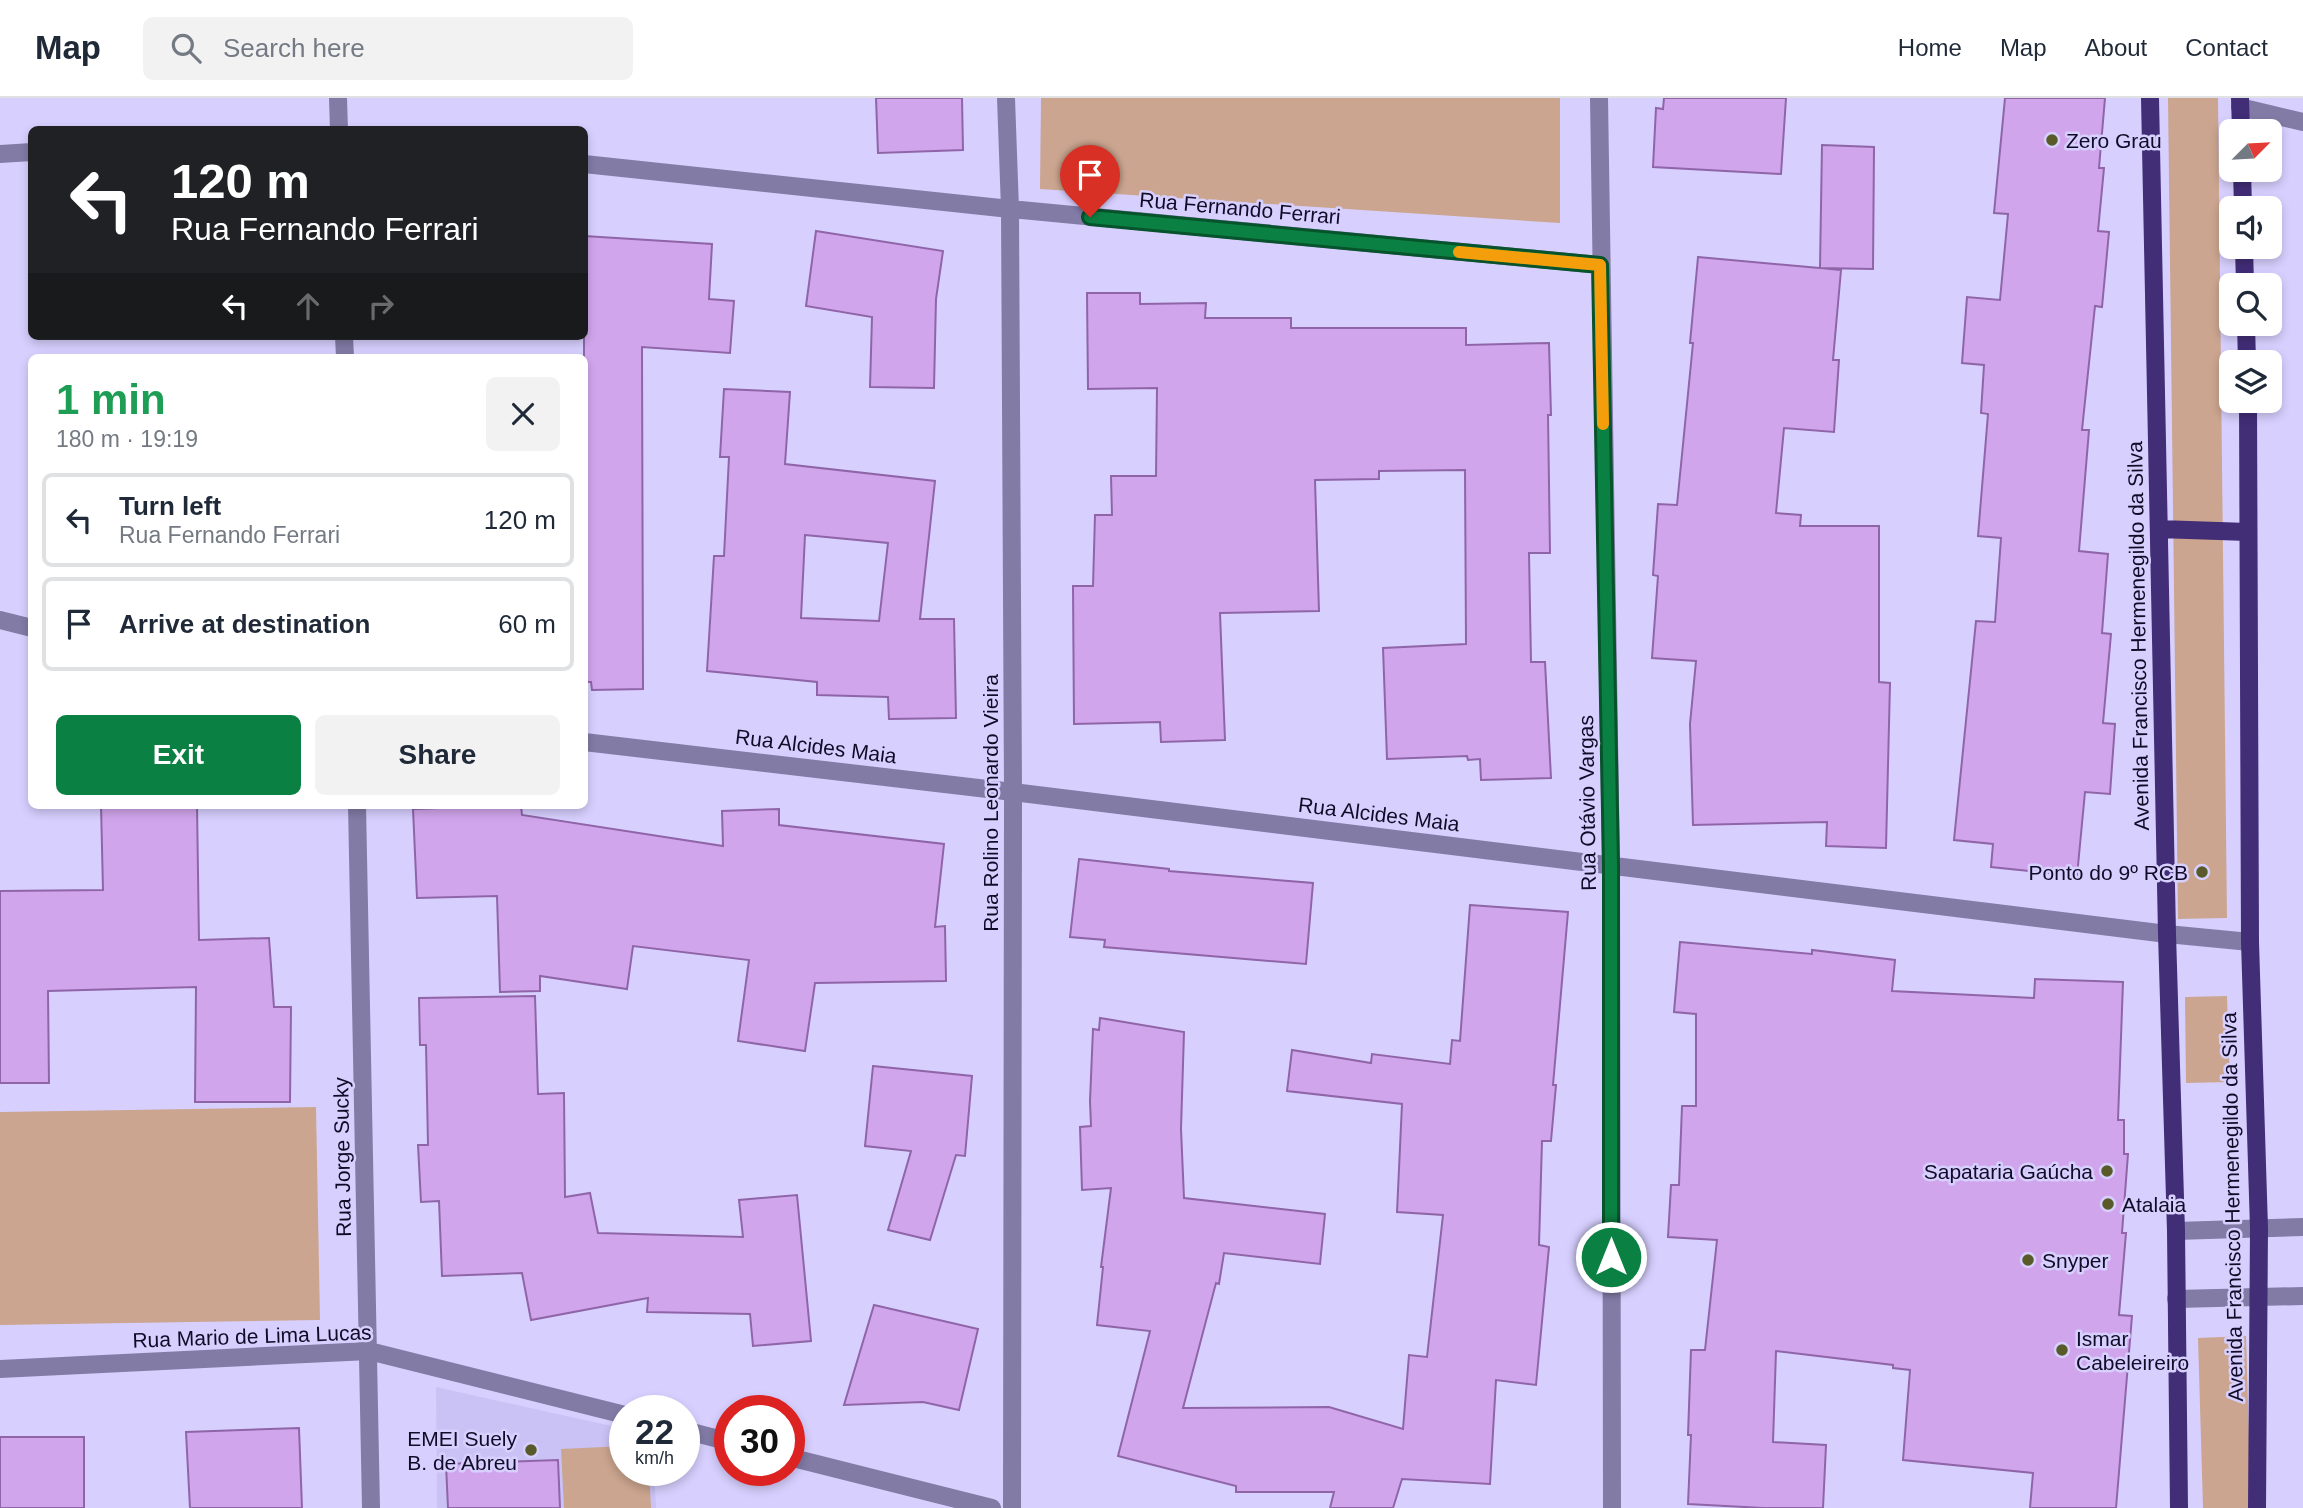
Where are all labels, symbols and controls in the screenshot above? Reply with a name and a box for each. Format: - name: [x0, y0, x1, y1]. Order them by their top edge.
- search box: [143, 17, 633, 80]
- text: Map: [35, 29, 101, 66]
- icon: search: [167, 29, 205, 67]
- text: Search here: [223, 33, 365, 63]
- text: Home: [1898, 34, 1962, 61]
- text: Map: [2000, 34, 2047, 61]
- text: About: [2085, 34, 2147, 61]
- text: Contact: [2185, 34, 2268, 61]
- north arrow: [2219, 119, 2282, 182]
- map controls: [2219, 119, 2282, 413]
- place label: Zero Grau: [2066, 129, 2162, 152]
- marker: Zero Grau: [2044, 132, 2060, 148]
- pin: [1060, 145, 1120, 217]
- icon: left: [56, 154, 147, 245]
- text: 120 m: [171, 154, 310, 208]
- icon: arrive: [1071, 156, 1109, 194]
- street label: Rua Fernando Ferrari: [1138, 188, 1342, 228]
- button: sound: [2219, 196, 2282, 259]
- text: Rua Fernando Ferrari: [171, 211, 479, 247]
- button: search: [2219, 273, 2282, 336]
- icon: left: [216, 287, 254, 325]
- icon: ahead: [289, 287, 327, 325]
- icon: right: [362, 287, 400, 325]
- button: layers: [2219, 350, 2282, 413]
- text: 1 min: [56, 376, 166, 423]
- button: close: [486, 377, 560, 451]
- text: 180 m · 19:19: [56, 426, 198, 452]
- street label: Avenida Francisco Hermenegildo da Silva: [2123, 441, 2153, 831]
- text: Turn left: [119, 491, 221, 521]
- icon: left: [60, 501, 98, 539]
- text: 120 m: [484, 505, 556, 535]
- text: Rua Fernando Ferrari: [119, 522, 340, 548]
- icon: arrive: [60, 605, 98, 643]
- text: Arrive at destination: [119, 609, 370, 639]
- text: 60 m: [498, 609, 556, 639]
- street label: Rua Rolino Leonardo Vieira: [979, 674, 1002, 932]
- button: Exit: [56, 715, 301, 795]
- button: Share: [315, 715, 560, 795]
- street label: Rua Otávio Vargas: [1574, 715, 1600, 891]
- street label: Rua Alcides Maia: [734, 725, 898, 767]
- street label: Rua Alcides Maia: [1297, 793, 1461, 835]
- place label: Ponto do 9º RCB: [2029, 861, 2188, 884]
- marker: Ponto do 9º RCB: [2194, 864, 2210, 880]
- street label: Avenida Francisco Hermenegildo da Silva: [2217, 1012, 2247, 1402]
- street label: Rua Jorge Sucky: [329, 1076, 355, 1237]
- place label: Sapataria Gaúcha: [1924, 1160, 2093, 1183]
- marker: Sapataria Gaúcha: [2099, 1163, 2115, 1179]
- place label: Atalaia: [2122, 1193, 2187, 1216]
- marker: Atalaia: [2100, 1196, 2116, 1212]
- position arrow: [1574, 1220, 1648, 1294]
- place label: Snyper: [2042, 1249, 2109, 1272]
- marker: Snyper: [2020, 1252, 2036, 1268]
- street label: Rua Mario de Lima Lucas: [132, 1320, 372, 1352]
- place label: Ismar Cabeleireiro: [2076, 1327, 2189, 1374]
- marker: Ismar Cabeleireiro: [2054, 1342, 2070, 1358]
- speed limit sign: 30: [714, 1395, 805, 1486]
- text: 22: [635, 1412, 674, 1451]
- place label: EMEI Suely B. de Abreu: [407, 1427, 517, 1474]
- marker: EMEI Suely B. de Abreu: [523, 1442, 539, 1458]
- text: km/h: [635, 1448, 674, 1468]

